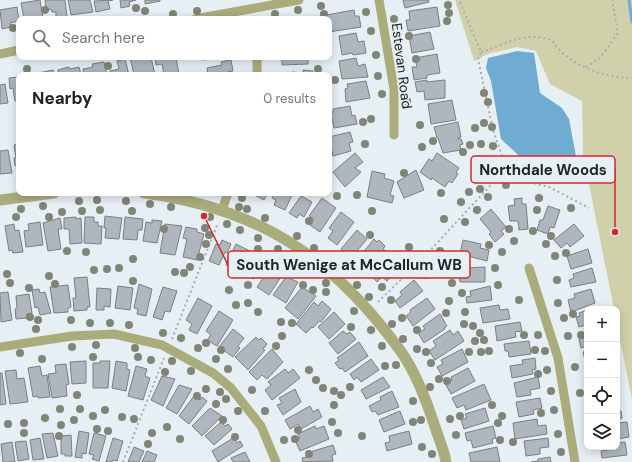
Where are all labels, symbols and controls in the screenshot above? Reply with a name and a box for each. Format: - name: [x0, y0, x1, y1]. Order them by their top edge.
- search box: [16, 16, 332, 60]
- street label: Estevan Road: [388, 22, 416, 110]
- icon: search: [30, 27, 52, 49]
- text: Search here: [62, 28, 145, 48]
- text: Nearby: [32, 87, 92, 109]
- text: 0 results: [263, 90, 316, 107]
- callout: Northdale Woods: [471, 156, 615, 183]
- text: Northdale Woods: [479, 160, 607, 180]
- callout: South Wenige at McCallum WB: [228, 251, 470, 278]
- text: South Wenige at McCallum WB: [236, 255, 462, 275]
- map controls: [584, 306, 620, 450]
- button: +: [584, 306, 620, 342]
- button: −: [584, 342, 620, 378]
- button: locate: [584, 378, 620, 414]
- button: layers: [584, 414, 620, 450]

